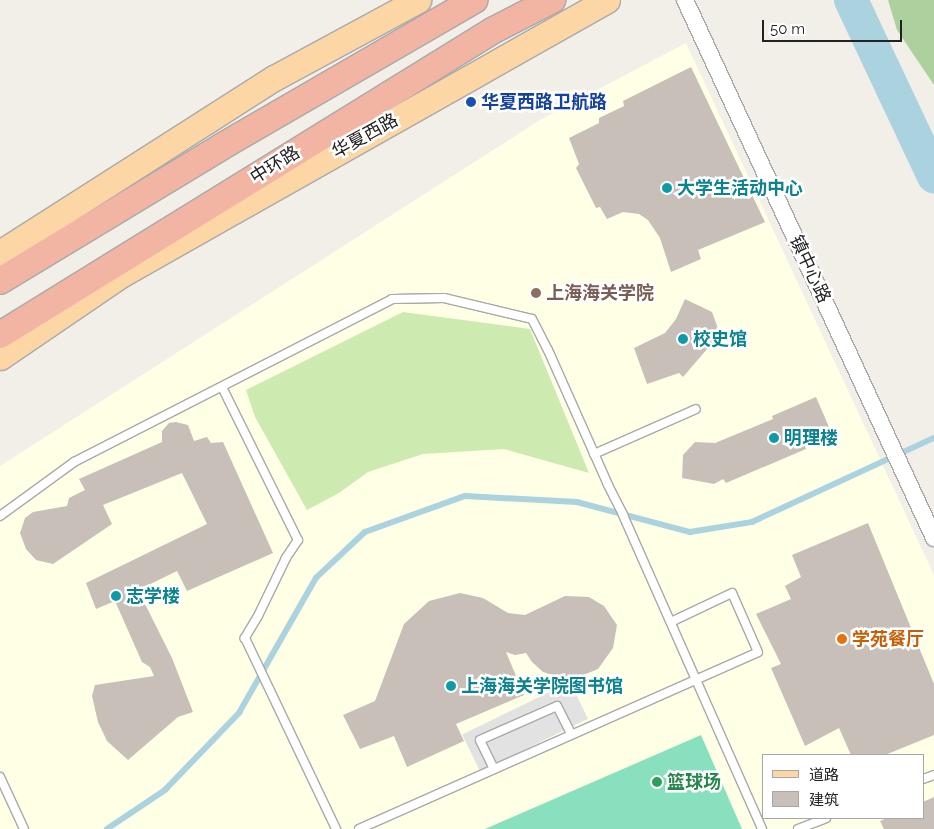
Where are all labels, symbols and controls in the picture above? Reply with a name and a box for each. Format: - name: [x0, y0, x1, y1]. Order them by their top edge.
- scale bar: [764, 10, 904, 42]
- text: 50 m: [770, 20, 805, 38]
- place label: 华夏西路卫航路: [481, 91, 607, 113]
- marker: 华夏西路卫航路: [465, 96, 477, 108]
- street label: 华夏西路: [328, 109, 402, 163]
- street label: 中环路: [246, 142, 304, 188]
- place label: 大学生活动中心: [677, 177, 803, 199]
- marker: 大学生活动中心: [661, 182, 673, 194]
- street label: 镇中心路: [785, 232, 835, 306]
- place label: 上海海关学院: [546, 282, 654, 304]
- marker: 上海海关学院: [530, 287, 542, 299]
- place label: 校史馆: [693, 328, 747, 350]
- marker: 校史馆: [677, 333, 689, 345]
- place label: 明理楼: [784, 427, 838, 449]
- marker: 明理楼: [768, 432, 780, 444]
- place label: 志学楼: [126, 585, 180, 607]
- marker: 志学楼: [110, 590, 122, 602]
- place label: 学苑餐厅: [852, 628, 924, 650]
- marker: 学苑餐厅: [836, 633, 848, 645]
- place label: 上海海关学院图书馆: [461, 675, 623, 697]
- marker: 上海海关学院图书馆: [445, 680, 457, 692]
- legend: [762, 754, 924, 819]
- text: 道路: [809, 766, 839, 784]
- place label: 篮球场: [667, 771, 721, 793]
- marker: 篮球场: [651, 776, 663, 788]
- text: 建筑: [809, 791, 839, 809]

